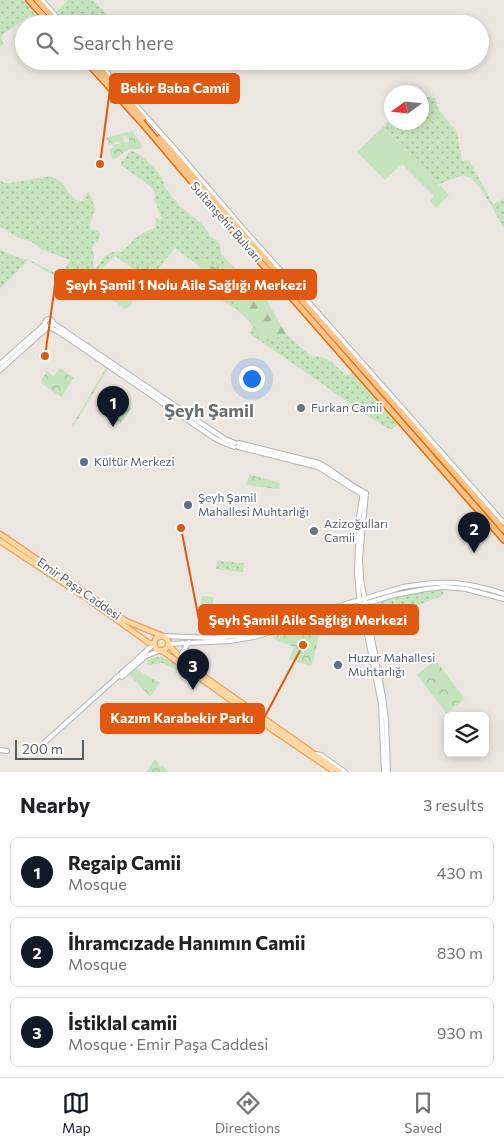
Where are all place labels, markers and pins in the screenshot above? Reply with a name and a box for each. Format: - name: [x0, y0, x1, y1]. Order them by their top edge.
- callout: Bekir Baba Camii: [110, 74, 239, 103]
- callout: Şeyh Şamil 1 Nolu Aile Sağlığı Merkezi: [55, 270, 316, 299]
- pin: 1: [97, 386, 129, 427]
- place label: Furkan Camii: [311, 400, 382, 414]
- marker: Furkan Camii: [295, 402, 307, 414]
- place label: Kültür Merkezi: [94, 454, 175, 468]
- marker: Kültür Merkezi: [78, 456, 90, 468]
- place label: Şeyh Şamil Mahallesi Muhtarlığı: [198, 490, 309, 518]
- marker: Şeyh Şamil Mahallesi Muhtarlığı: [182, 499, 194, 511]
- pin: 2: [458, 512, 490, 553]
- place label: Azizoğulları Camii: [324, 516, 388, 544]
- marker: Azizoğulları Camii: [308, 525, 320, 537]
- callout: Şeyh Şamil Aile Sağlığı Merkezi: [199, 605, 418, 634]
- pin: 3: [177, 649, 209, 690]
- place label: Huzur Mahallesi Muhtarlığı: [348, 650, 435, 678]
- marker: Huzur Mahallesi Muhtarlığı: [332, 659, 344, 671]
- callout: Kazım Karabekir Parkı: [101, 704, 264, 733]

